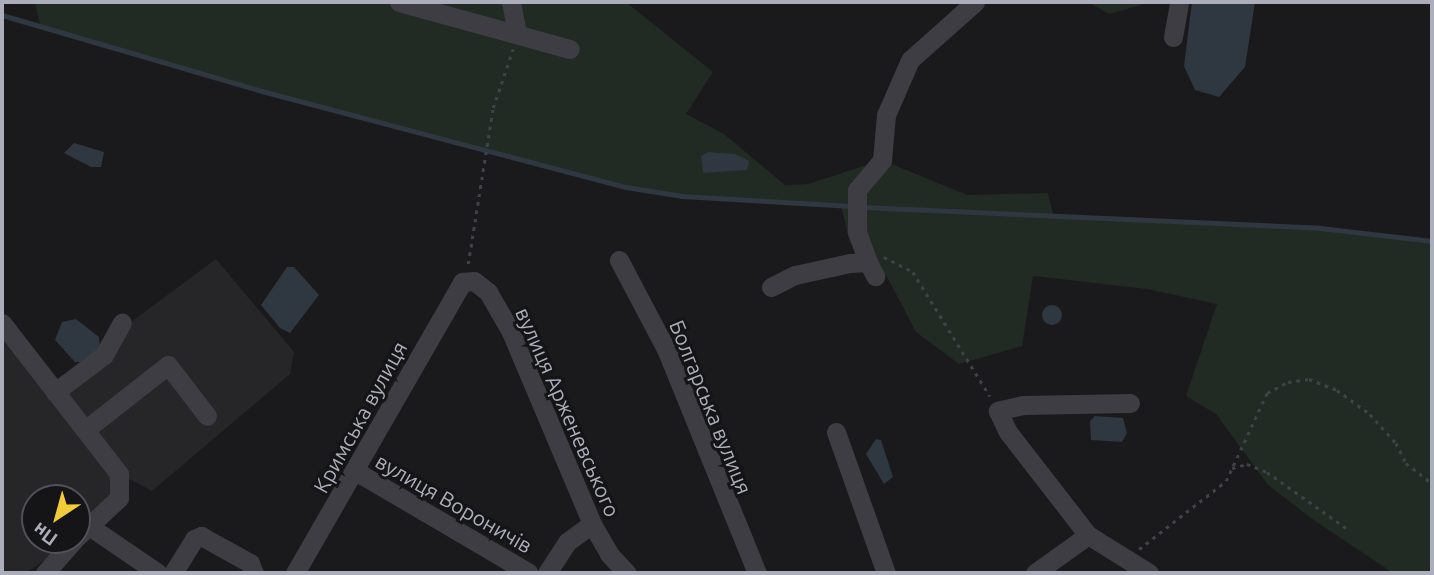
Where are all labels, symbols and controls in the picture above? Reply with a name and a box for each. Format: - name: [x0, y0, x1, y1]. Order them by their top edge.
- street label: вулиця Арженевського: [510, 303, 626, 521]
- street label: Болгарська вулиця: [665, 316, 757, 498]
- street label: Кримська вулиця: [308, 337, 412, 497]
- street label: вулиця Вороничів: [371, 448, 537, 558]
- north arrow: [21, 484, 91, 554]
- text: Пн: [28, 518, 61, 551]

